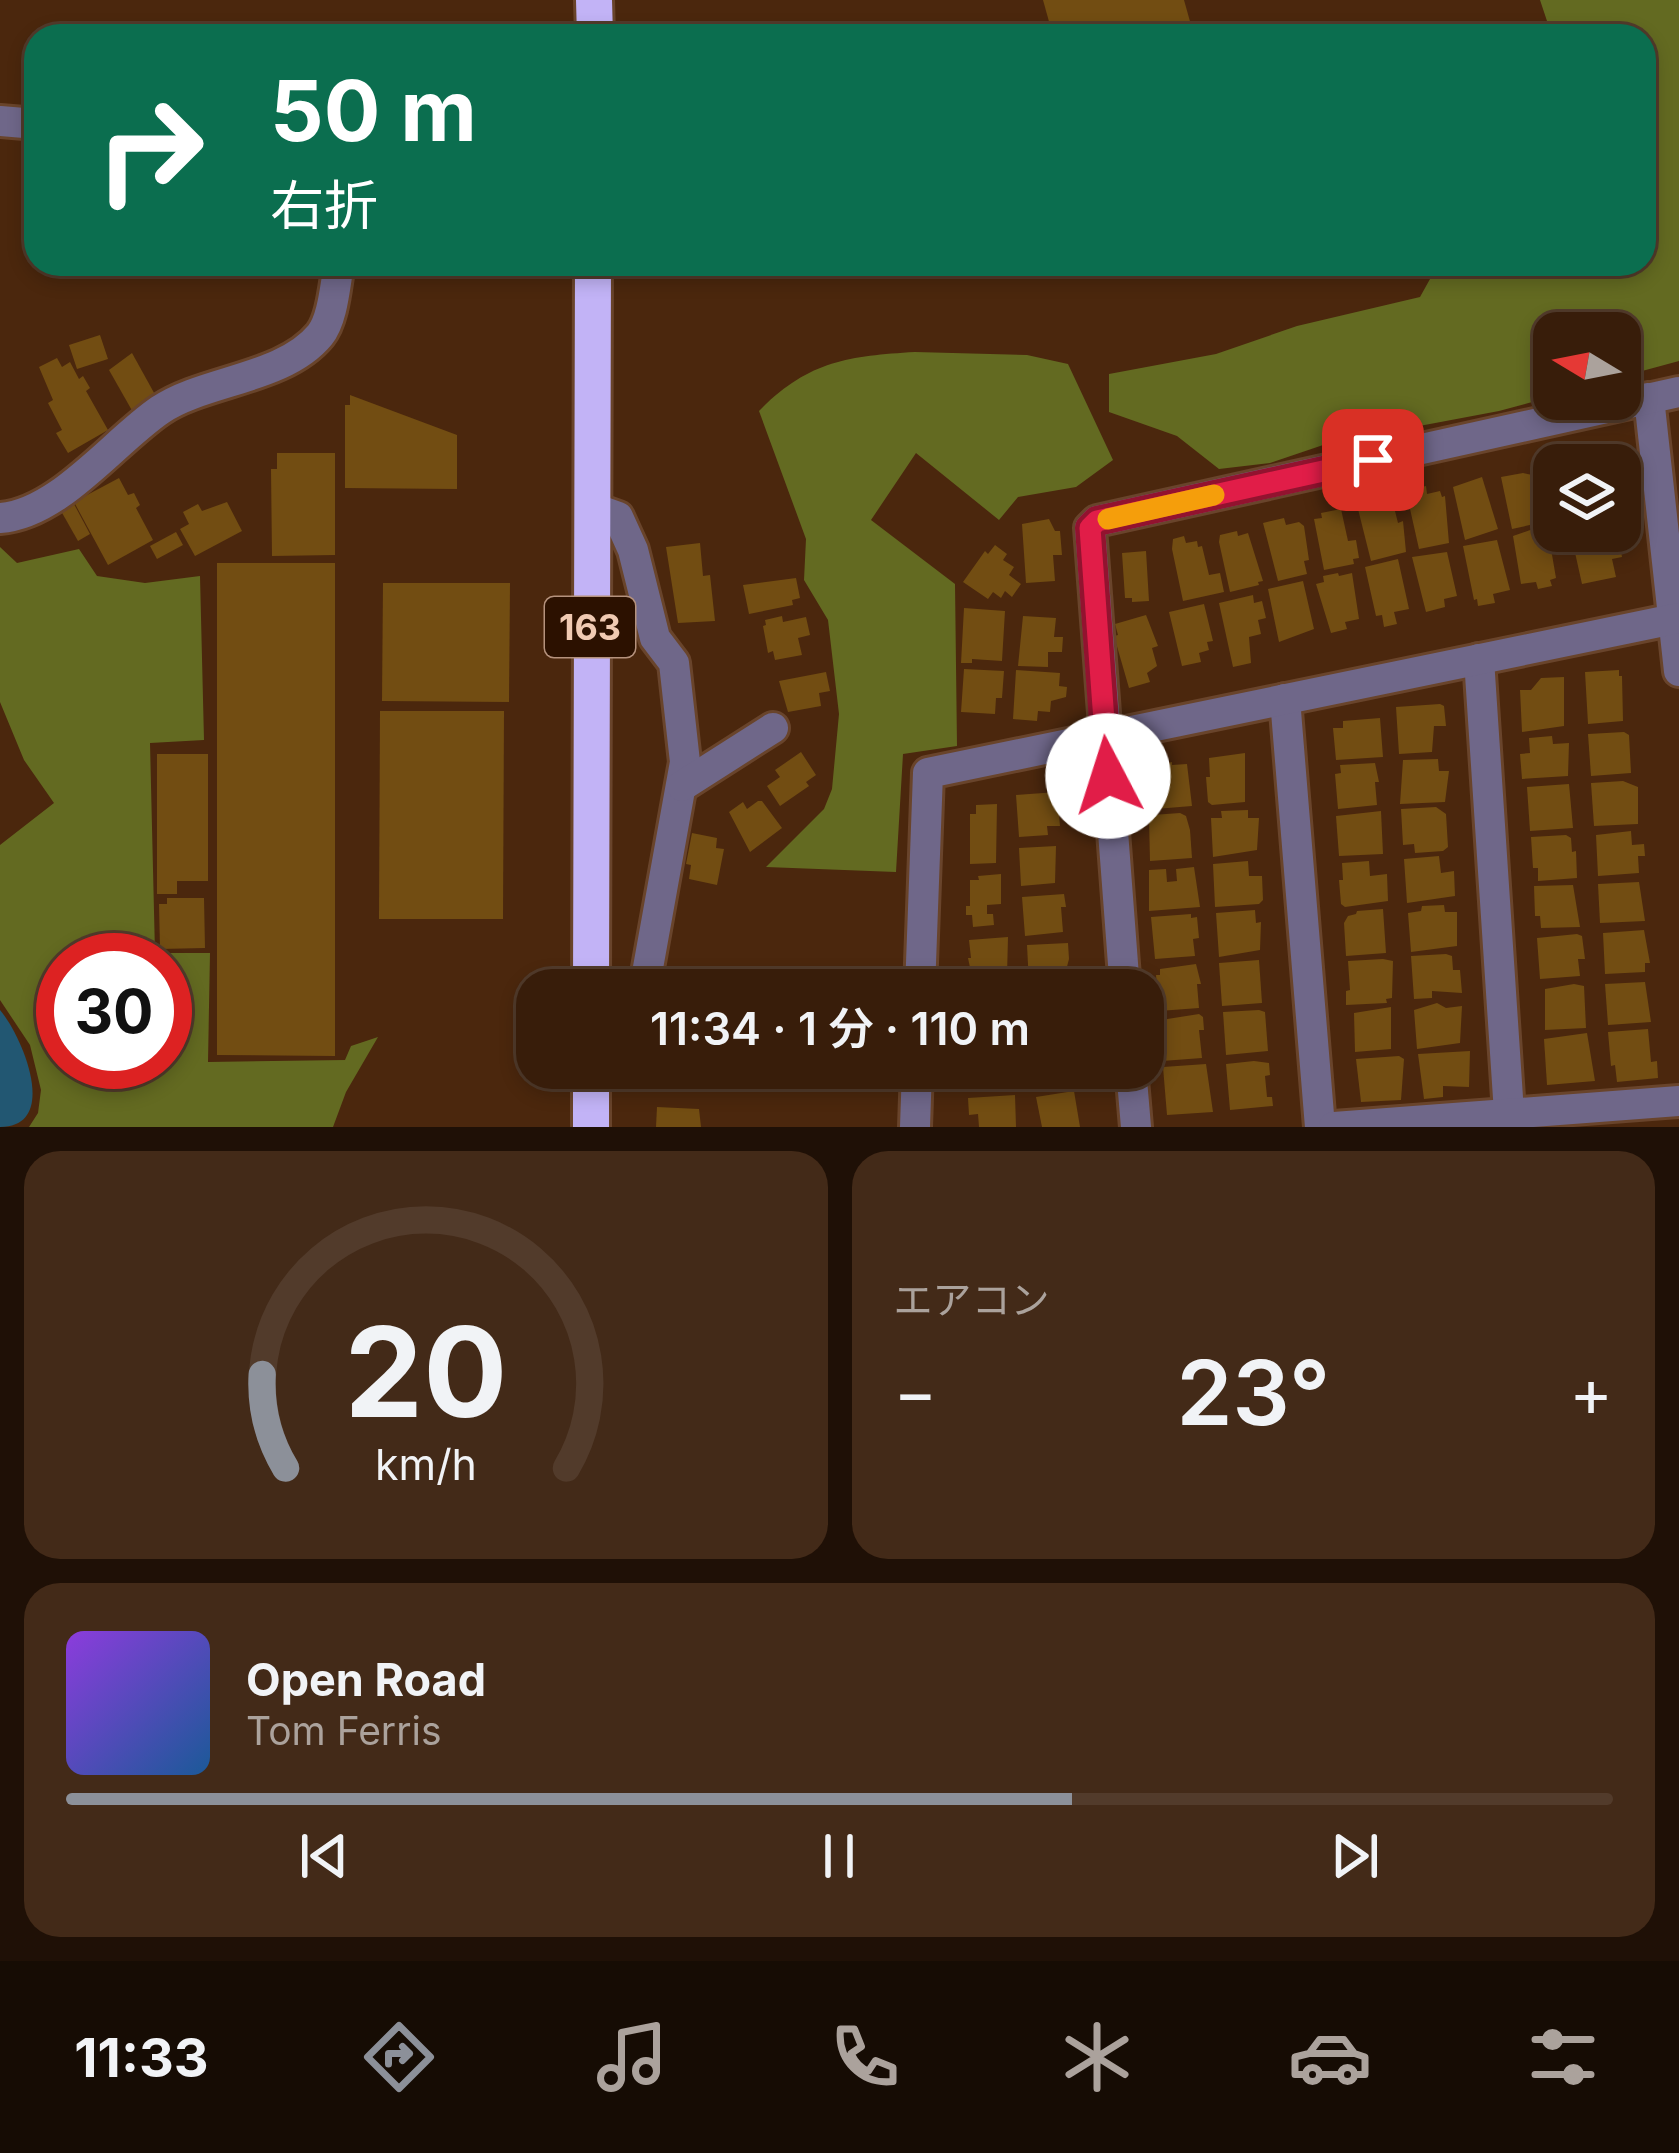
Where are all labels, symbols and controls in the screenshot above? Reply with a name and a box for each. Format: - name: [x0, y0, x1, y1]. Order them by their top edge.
- text: 50 m: [270, 60, 477, 161]
- icon: right: [72, 72, 228, 228]
- text: 右折: [270, 173, 378, 238]
- north arrow: [1533, 312, 1641, 420]
- map controls: [1533, 312, 1641, 552]
- pin: [1322, 409, 1424, 511]
- icon: arrive: [1340, 427, 1406, 493]
- button: layers: [1533, 444, 1641, 552]
- road number: 163: [545, 597, 635, 657]
- position arrow: [1045, 713, 1171, 839]
- speed limit sign: 30: [36, 933, 192, 1089]
- text: 11:34 · 1 分 · 110 m: [650, 1001, 1030, 1056]
- text: エアコン: [894, 1276, 1050, 1323]
- text: 20: [344, 1296, 507, 1447]
- text: 23°: [1176, 1338, 1330, 1447]
- text: −: [894, 1352, 937, 1432]
- text: +: [1569, 1352, 1613, 1432]
- text: km/h: [375, 1438, 477, 1490]
- text: Open Road: [246, 1652, 486, 1707]
- text: Tom Ferris: [246, 1707, 441, 1754]
- icon: previous: [291, 1823, 357, 1889]
- icon: pause: [806, 1823, 872, 1889]
- icon: next: [1322, 1823, 1388, 1889]
- icon: directions: [357, 2015, 441, 2099]
- icon: music: [590, 2015, 674, 2099]
- icon: phone: [823, 2015, 907, 2099]
- icon: climate: [1055, 2015, 1139, 2099]
- icon: car: [1288, 2015, 1372, 2099]
- icon: filters: [1521, 2015, 1605, 2099]
- text: 11:33: [74, 2025, 209, 2090]

